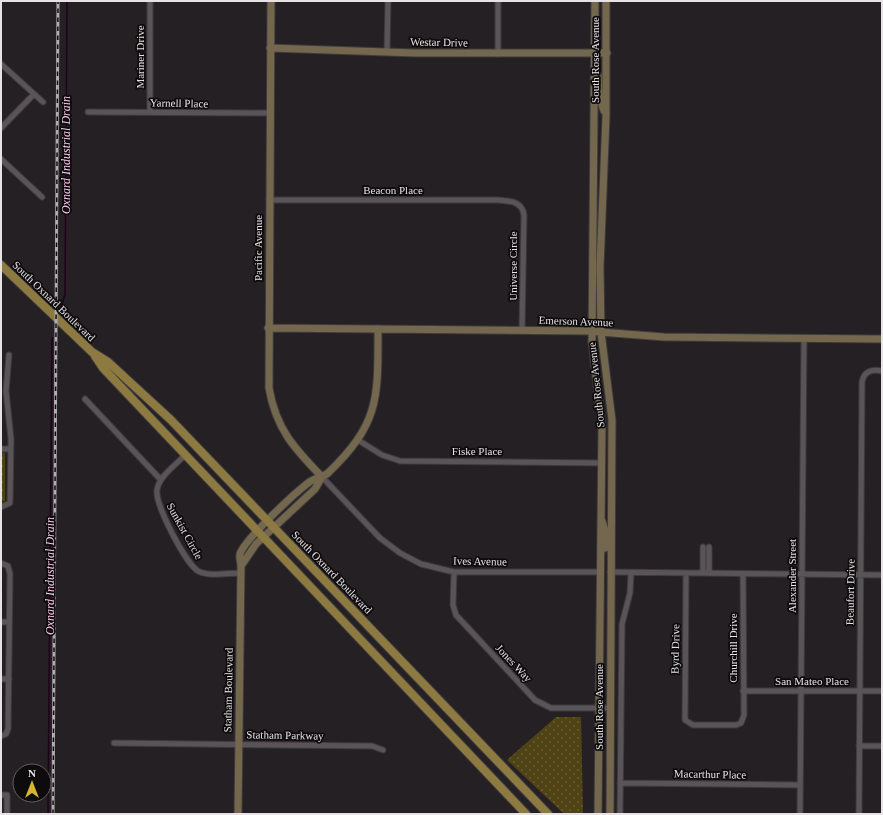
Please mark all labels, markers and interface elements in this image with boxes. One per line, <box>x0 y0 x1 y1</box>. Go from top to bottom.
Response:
street label: South Rose Avenue <box>589 17 601 103</box>
street label: Mariner Drive <box>134 25 146 89</box>
street label: Westar Drive <box>410 35 468 49</box>
water label: Oxnard Industrial Drain <box>59 96 73 214</box>
street label: Yarnell Place <box>150 96 208 110</box>
street label: Beacon Place <box>363 184 423 196</box>
street label: Pacific Avenue <box>252 215 264 281</box>
street label: Universe Circle <box>507 231 519 301</box>
street label: South Oxnard Boulevard <box>10 258 98 344</box>
street label: Emerson Avenue <box>538 314 614 328</box>
street label: South Rose Avenue <box>586 342 606 428</box>
street label: Fiske Place <box>452 445 502 457</box>
street label: Sunkist Circle <box>165 501 205 561</box>
water label: Oxnard Industrial Drain <box>43 517 57 635</box>
street label: South Oxnard Boulevard <box>289 528 375 616</box>
street label: Alexander Street <box>786 539 798 613</box>
street label: Ives Avenue <box>453 555 507 567</box>
street label: Beaufort Drive <box>843 559 857 625</box>
street label: Churchill Drive <box>727 613 739 683</box>
street label: Byrd Drive <box>669 624 681 674</box>
street label: Jones Way <box>494 642 535 685</box>
street label: Statham Boulevard <box>221 647 235 732</box>
street label: South Rose Avenue <box>593 664 605 750</box>
street label: San Mateo Place <box>775 675 849 687</box>
street label: Statham Parkway <box>246 728 324 742</box>
north arrow <box>12 763 52 803</box>
text: N <box>28 767 36 779</box>
street label: Macarthur Place <box>674 767 746 781</box>

